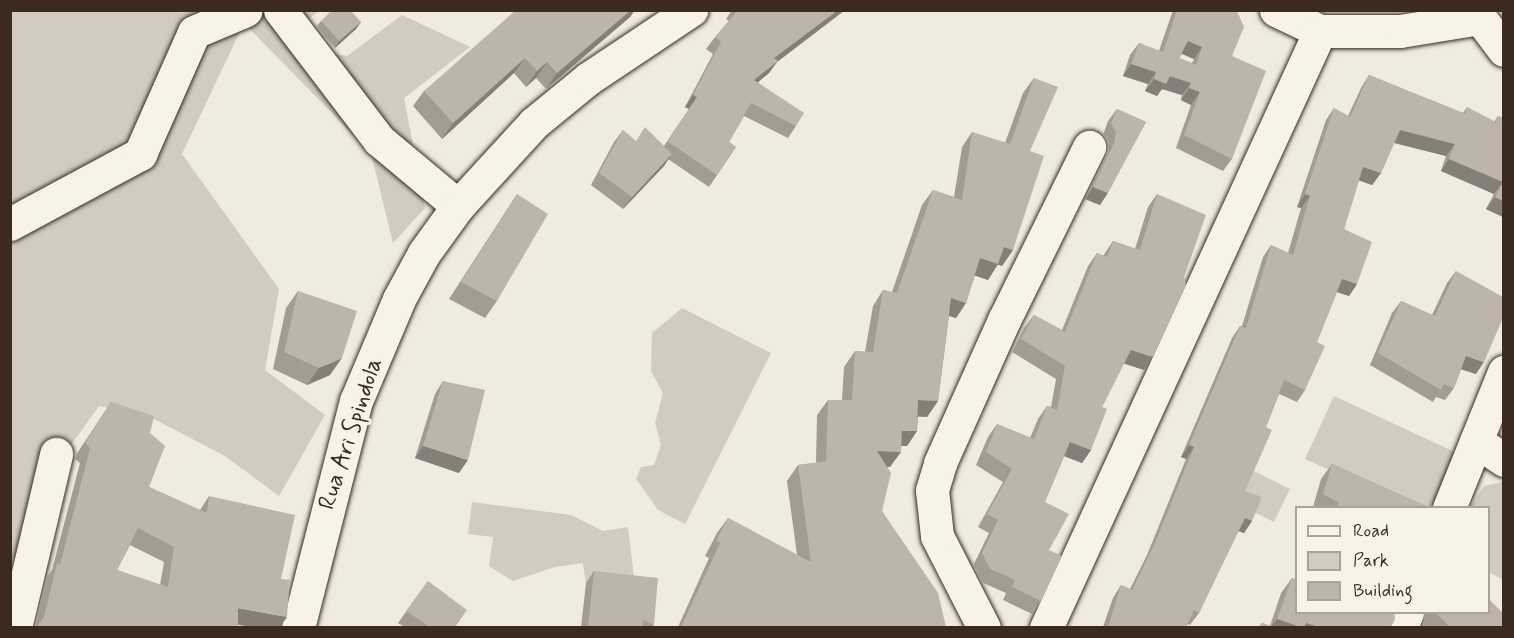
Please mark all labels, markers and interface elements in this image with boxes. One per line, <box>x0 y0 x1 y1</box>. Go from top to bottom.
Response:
street label: Rua Ari Spindola <box>311 349 391 519</box>
legend <box>1295 506 1490 614</box>
text: Road <box>1353 519 1389 543</box>
text: Park <box>1353 549 1389 573</box>
text: Building <box>1353 579 1413 603</box>

